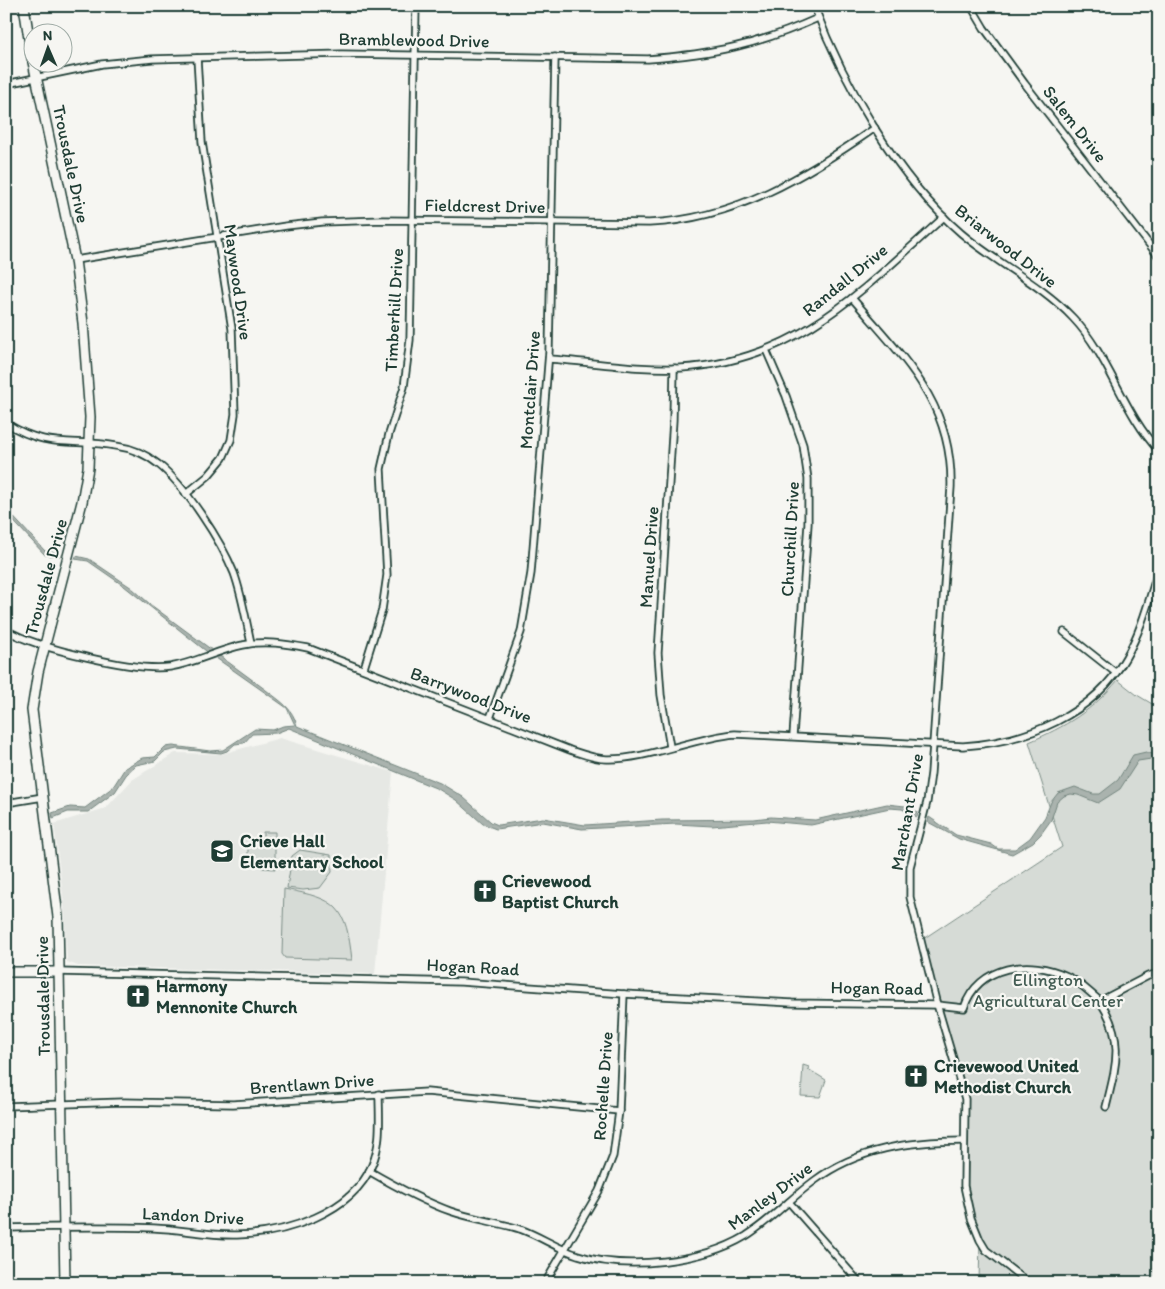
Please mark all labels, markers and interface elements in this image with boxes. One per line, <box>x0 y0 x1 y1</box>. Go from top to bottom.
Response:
north arrow <box>22 22 72 72</box>
text: N <box>43 27 53 44</box>
street label: Bramblewood Drive <box>338 28 490 52</box>
street label: Salem Drive <box>1038 81 1112 167</box>
street label: Trousdale Drive <box>48 103 94 225</box>
street label: Fieldcrest Drive <box>424 194 546 218</box>
street label: Briarwood Drive <box>950 199 1062 293</box>
street label: Maywood Drive <box>219 223 257 341</box>
street label: Randall Drive <box>798 239 892 321</box>
street label: Timberhill Drive <box>380 248 408 372</box>
street label: Montclair Drive <box>515 330 545 450</box>
street label: Churchill Drive <box>776 481 804 597</box>
street label: Manuel Drive <box>634 505 664 609</box>
street label: Trousdale Drive <box>20 516 72 638</box>
street label: Barrywood Drive <box>407 662 535 728</box>
street label: Marchant Drive <box>886 752 928 872</box>
place label: Crieve Hall Elementary School <box>240 830 384 873</box>
school or university icon: Crieve Hall Elementary School <box>209 838 235 864</box>
place label: Crievewood Baptist Church <box>502 870 619 913</box>
church icon: Crievewood Baptist Church <box>472 878 498 904</box>
street label: Trousdale Drive <box>31 936 55 1056</box>
street label: Hogan Road <box>426 954 520 980</box>
park label: Ellington Agricultural Center <box>973 969 1124 1012</box>
place label: Harmony Mennonite Church <box>156 975 298 1018</box>
street label: Hogan Road <box>830 976 924 1000</box>
church icon: Harmony Mennonite Church <box>125 983 151 1009</box>
street label: Rochelle Drive <box>588 1031 618 1141</box>
place label: Crievewood United Methodist Church <box>934 1055 1080 1098</box>
church icon: Crievewood United Methodist Church <box>903 1063 929 1089</box>
street label: Brentlawn Drive <box>249 1069 375 1099</box>
street label: Manley Drive <box>723 1157 817 1235</box>
street label: Landon Drive <box>141 1202 245 1230</box>

